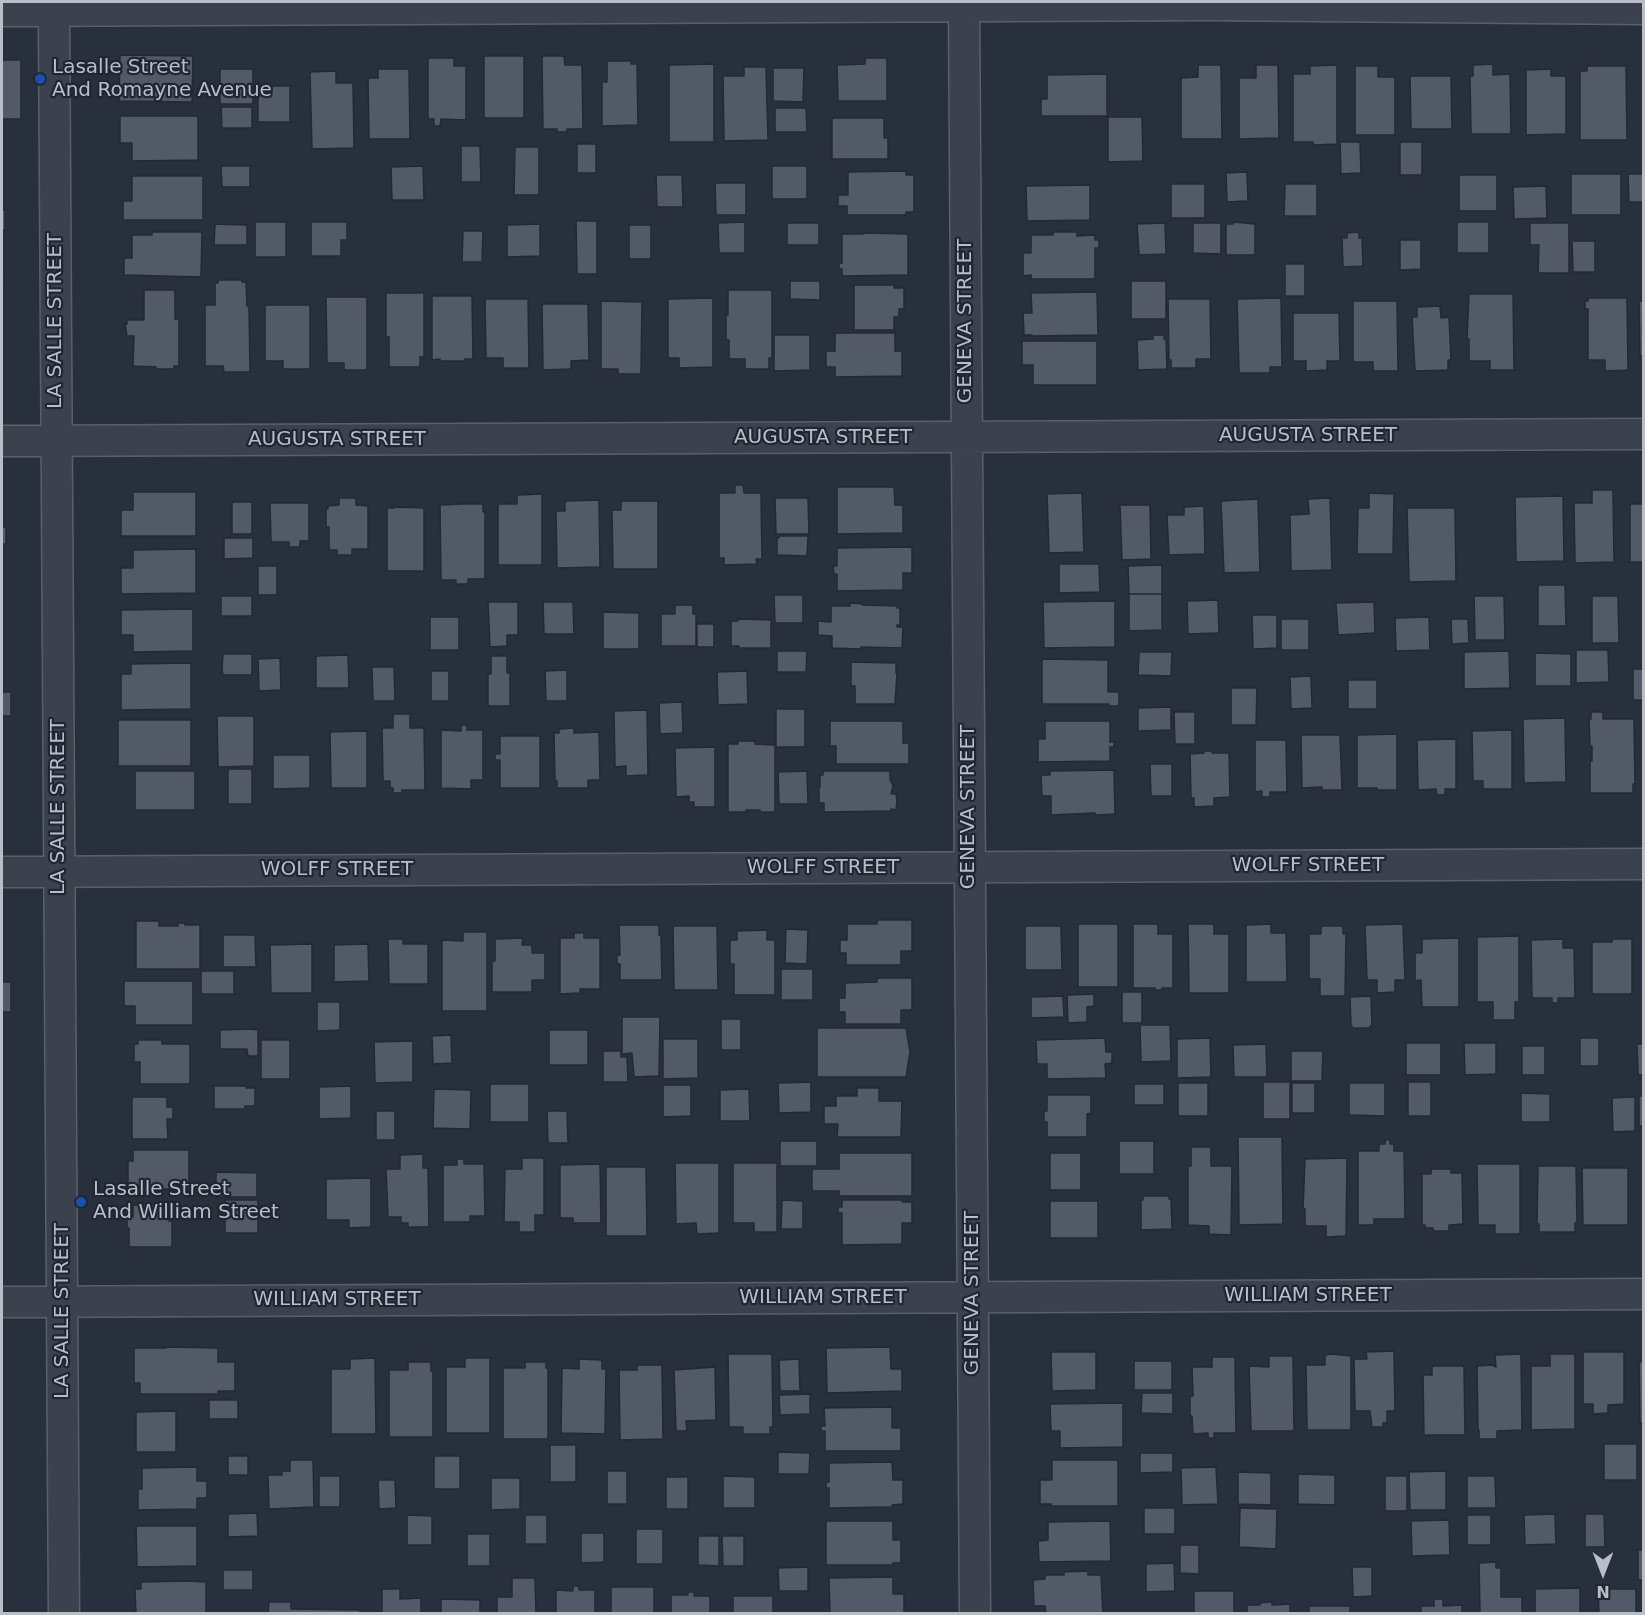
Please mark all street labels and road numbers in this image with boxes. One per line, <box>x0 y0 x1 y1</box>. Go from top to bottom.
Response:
street label: LA SALLE STREET <box>44 233 68 409</box>
street label: GENEVA STREET <box>954 239 978 403</box>
street label: AUGUSTA STREET <box>1219 424 1397 448</box>
street label: AUGUSTA STREET <box>734 426 912 450</box>
street label: AUGUSTA STREET <box>248 428 426 452</box>
street label: LA SALLE STREET <box>47 719 71 895</box>
street label: GENEVA STREET <box>957 725 981 889</box>
street label: WOLFF STREET <box>1232 854 1384 878</box>
street label: WOLFF STREET <box>747 856 899 880</box>
street label: WOLFF STREET <box>261 858 413 882</box>
street label: GENEVA STREET <box>961 1211 985 1375</box>
street label: LA SALLE STREET <box>51 1223 75 1399</box>
street label: WILLIAM STREET <box>1224 1284 1392 1308</box>
street label: WILLIAM STREET <box>739 1286 907 1310</box>
street label: WILLIAM STREET <box>253 1288 421 1312</box>

